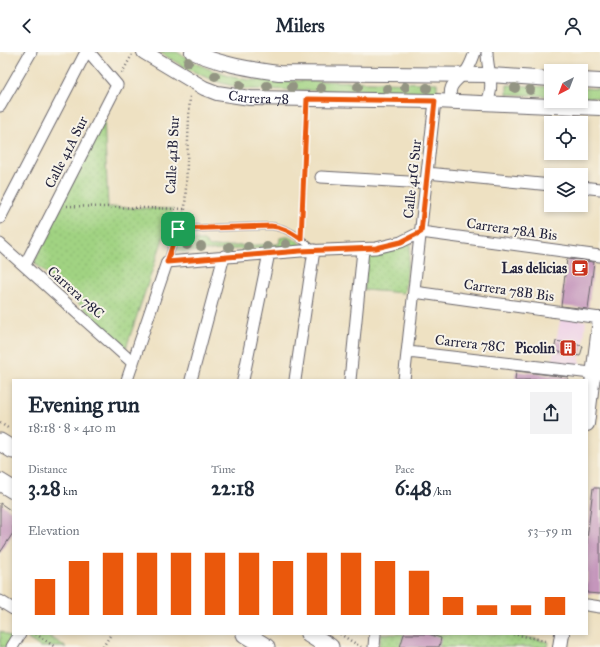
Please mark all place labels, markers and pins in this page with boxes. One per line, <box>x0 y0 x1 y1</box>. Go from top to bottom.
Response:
pin <box>161 212 195 246</box>
cafe icon: Las delicias <box>570 258 590 278</box>
place label: Las delicias <box>501 260 567 277</box>
building icon: Picolin <box>558 338 578 358</box>
place label: Picolin <box>515 340 555 357</box>

